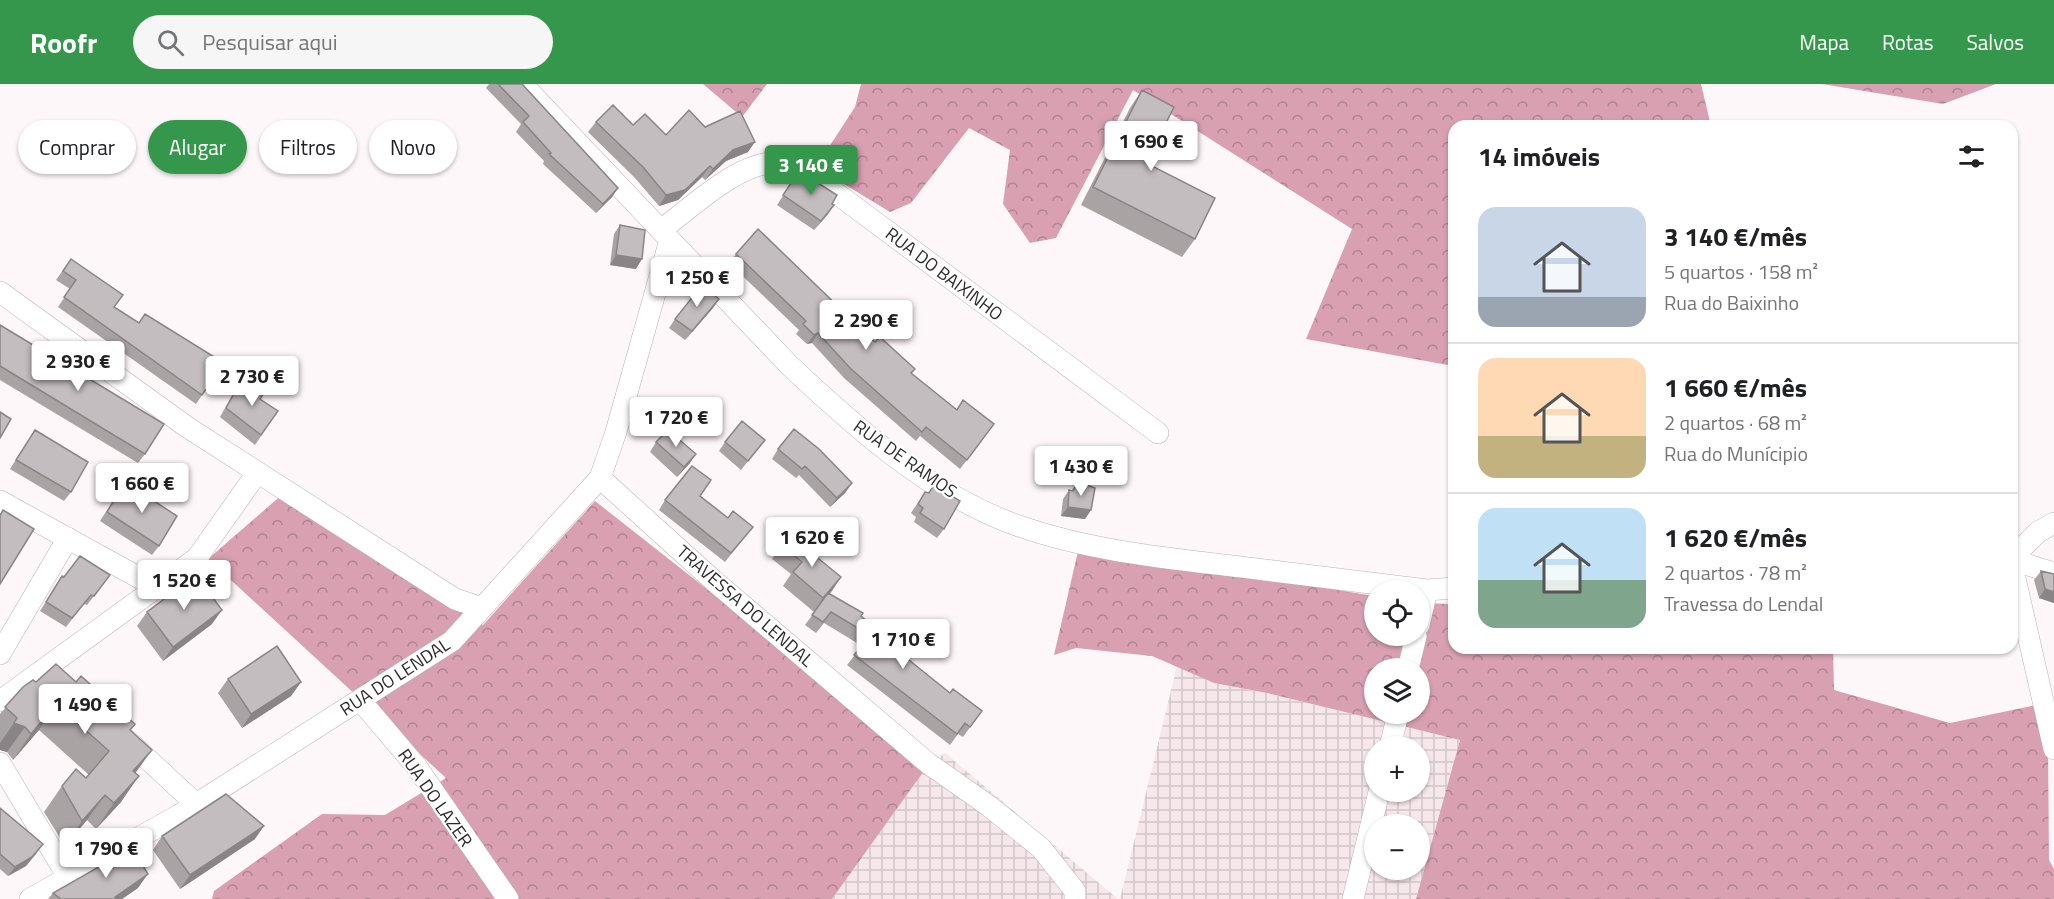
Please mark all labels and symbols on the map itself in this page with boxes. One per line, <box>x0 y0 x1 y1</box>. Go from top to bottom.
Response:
pin: 1 690 € <box>1096 121 1206 172</box>
pin: 3 140 € <box>756 145 866 196</box>
street label: RUA DO BAIXINHO <box>880 220 1009 327</box>
pin: 1 250 € <box>642 257 752 308</box>
pin: 2 290 € <box>811 300 921 351</box>
pin: 2 930 € <box>23 341 133 392</box>
pin: 2 730 € <box>197 356 307 407</box>
pin: 1 720 € <box>621 397 731 448</box>
street label: RUA DE RAMOS <box>848 413 963 504</box>
pin: 1 430 € <box>1026 446 1136 497</box>
pin: 1 660 € <box>87 463 197 514</box>
pin: 1 620 € <box>757 517 867 568</box>
street label: TRAVESSA DO LENDAL <box>671 538 820 673</box>
pin: 1 520 € <box>129 560 239 611</box>
pin: 1 710 € <box>848 619 958 670</box>
street label: RUA DO LENDAL <box>334 631 455 722</box>
pin: 1 490 € <box>30 684 140 735</box>
street label: RUA DO LAZER <box>391 743 479 852</box>
pin: 1 790 € <box>51 828 161 879</box>

